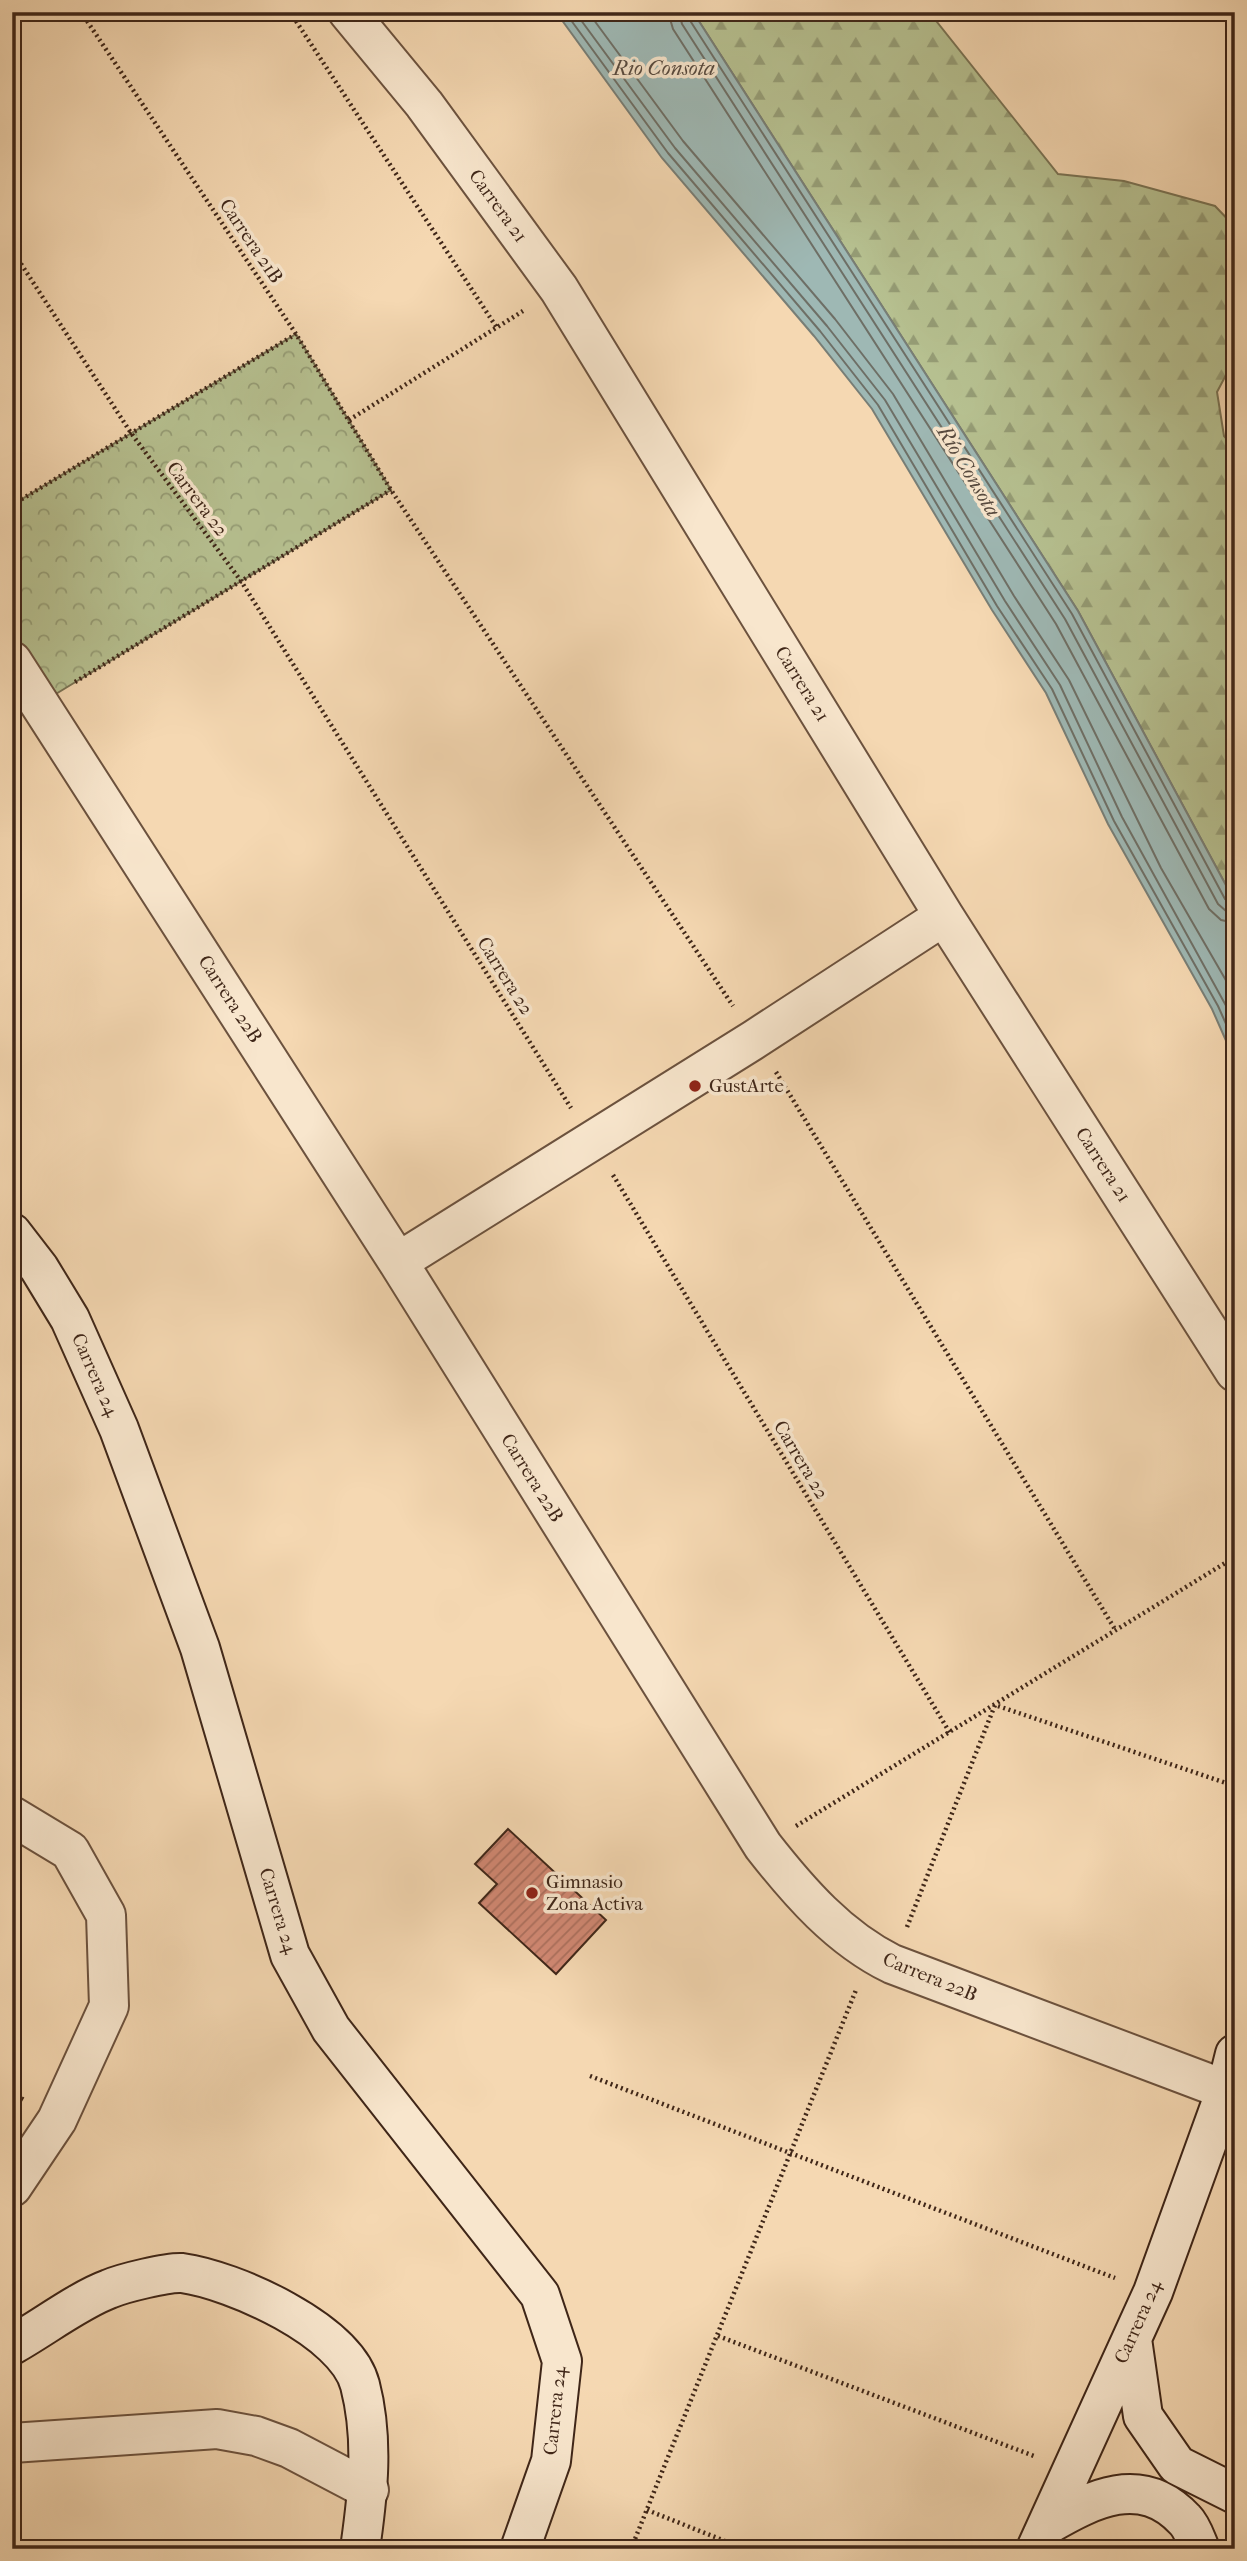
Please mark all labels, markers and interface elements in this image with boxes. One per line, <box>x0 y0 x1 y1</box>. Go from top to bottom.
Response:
water label: Rio Consota <box>611 56 715 80</box>
street label: Carrera 21 <box>464 165 532 247</box>
street label: Carrera 21B <box>215 195 287 287</box>
water label: Río Consota <box>931 419 1006 521</box>
street label: Carrera 22 <box>162 457 232 541</box>
street label: Carrera 21 <box>770 642 834 726</box>
street label: Carrera 22 <box>472 933 538 1019</box>
street label: Carrera 22B <box>194 951 266 1047</box>
place label: GustArte <box>709 1075 784 1097</box>
marker: GustArte <box>687 1078 703 1094</box>
street label: Carrera 21 <box>1071 1124 1135 1206</box>
street label: Carrera 24 <box>67 1330 123 1421</box>
street label: Carrera 22 <box>769 1417 833 1503</box>
street label: Carrera 22B <box>496 1430 568 1526</box>
street label: Carrera 24 <box>254 1865 302 1957</box>
place label: Gimnasio Zona Activa <box>546 1871 643 1915</box>
marker: Gimnasio Zona Activa <box>524 1885 540 1901</box>
street label: Carrera 22B <box>880 1948 980 2006</box>
street label: Carrera 24 <box>1110 2276 1166 2367</box>
street label: Carrera 24 <box>539 2365 571 2456</box>

